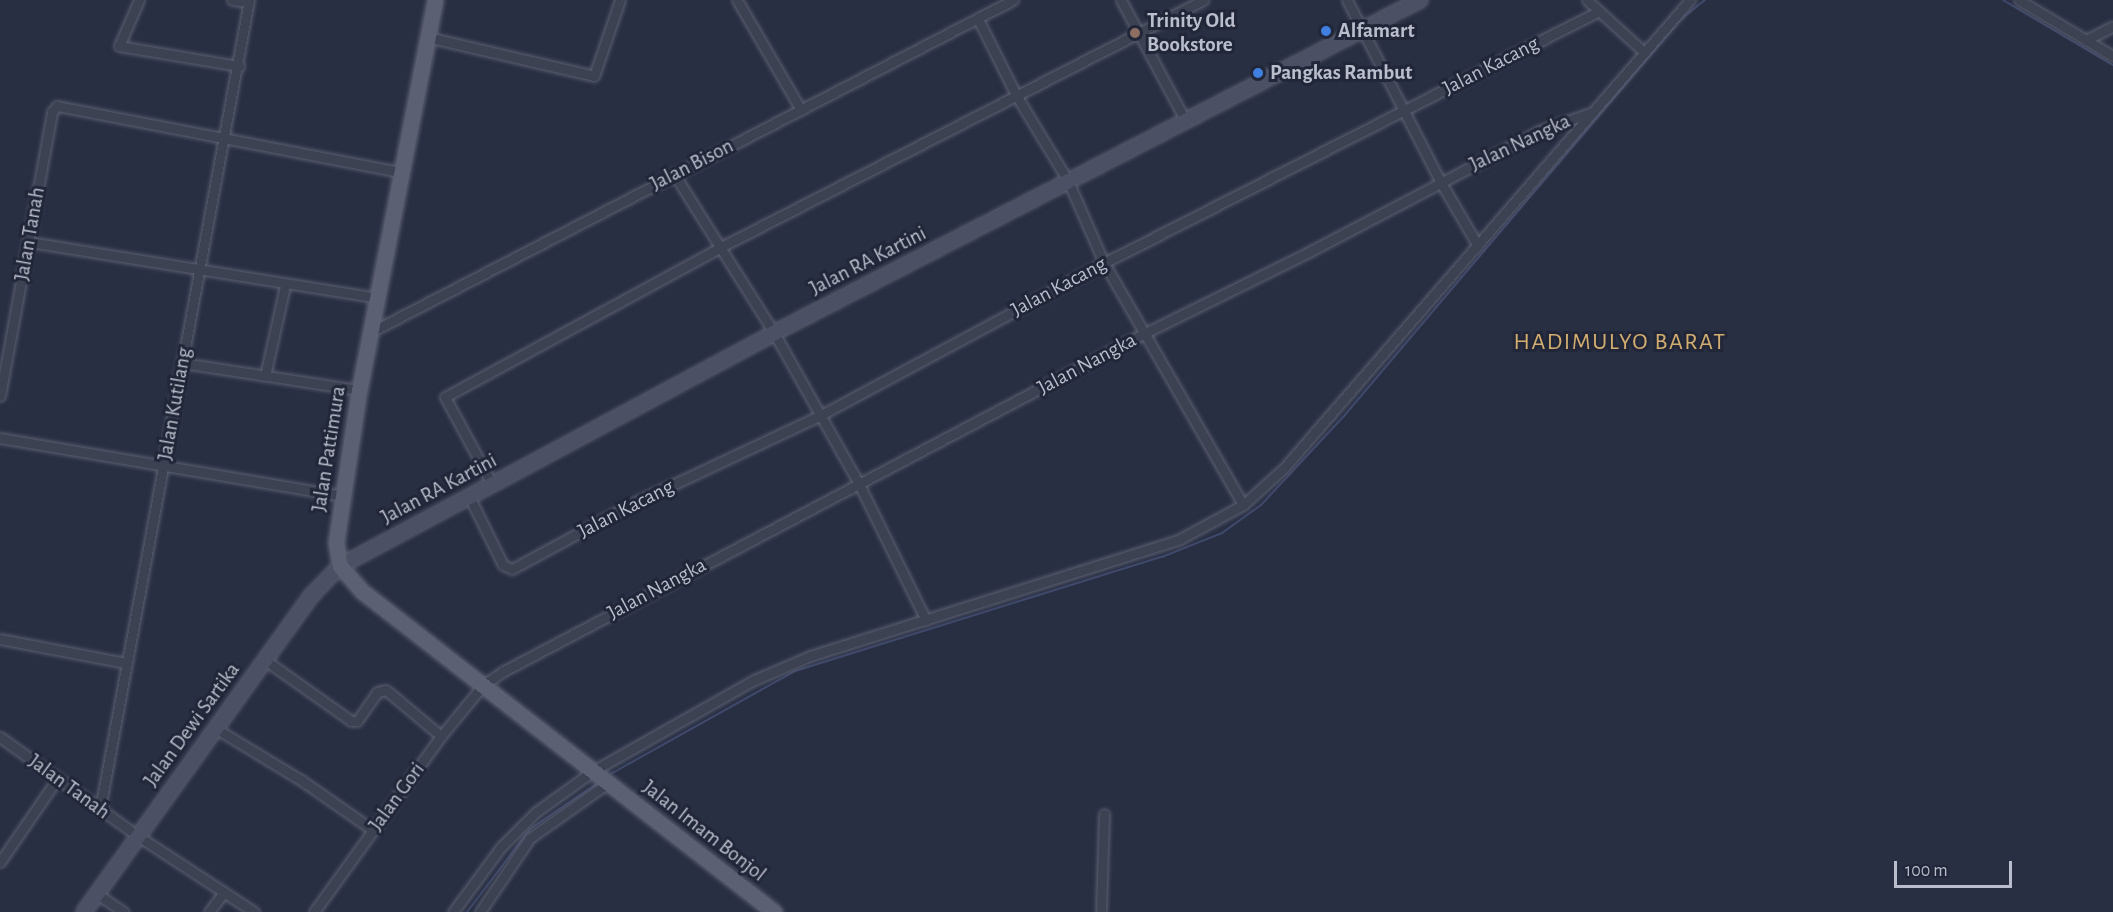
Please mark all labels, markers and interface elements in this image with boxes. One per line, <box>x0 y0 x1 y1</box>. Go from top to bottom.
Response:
place label: Trinity Old Bookstore <box>1147 8 1235 58</box>
place label: Alfamart <box>1338 18 1414 44</box>
marker: Alfamart <box>1319 24 1333 38</box>
marker: Trinity Old Bookstore <box>1128 26 1142 40</box>
street label: Jalan Kacang <box>1439 31 1543 101</box>
place label: Pangkas Rambut <box>1270 60 1412 86</box>
marker: Pangkas Rambut <box>1251 66 1265 80</box>
street label: Jalan Nangka <box>1466 109 1574 177</box>
street label: Jalan Bison <box>646 133 738 197</box>
street label: Jalan Tanah <box>9 185 51 283</box>
street label: Jalan RA Kartini <box>806 221 930 301</box>
street label: Jalan Kacang <box>1007 251 1111 323</box>
street label: Jalan Nangka <box>1033 327 1141 401</box>
district label: HADIMULYO BARAT <box>1514 329 1726 357</box>
street label: Jalan Kutilang <box>153 346 197 462</box>
street label: Jalan Pattimura <box>307 384 351 514</box>
street label: Jalan RA Kartini <box>377 448 501 530</box>
street label: Jalan Kacang <box>574 474 678 544</box>
street label: Jalan Nangka <box>603 552 711 626</box>
street label: Jalan Dewi Sartika <box>139 658 245 792</box>
street label: Jalan Tanah <box>23 749 115 825</box>
street label: Jalan Gori <box>364 758 430 836</box>
street label: Jalan Imam Bonjol <box>637 775 771 887</box>
scale bar <box>1897 849 2016 887</box>
text: 100 m <box>1905 862 1948 880</box>

